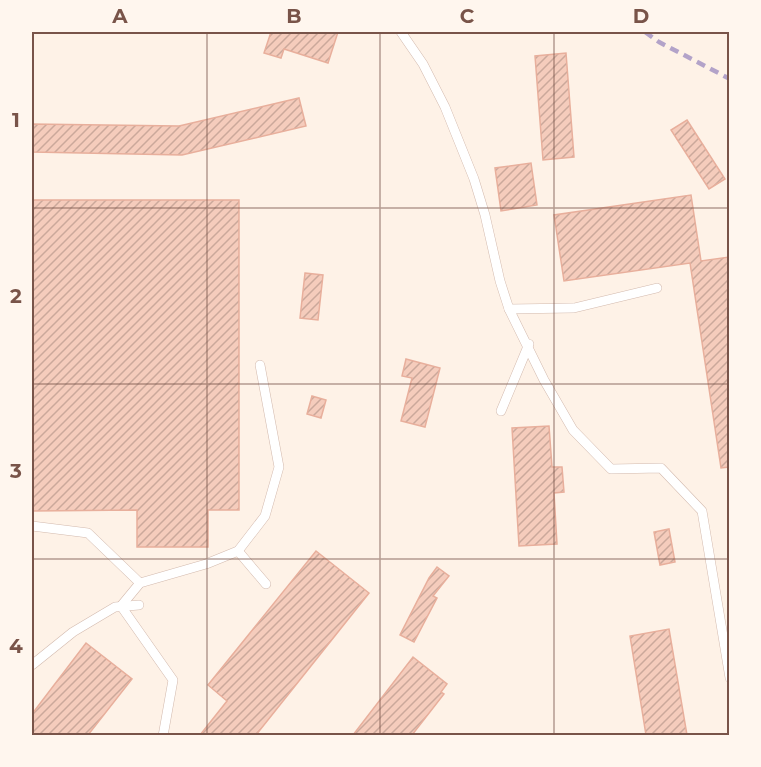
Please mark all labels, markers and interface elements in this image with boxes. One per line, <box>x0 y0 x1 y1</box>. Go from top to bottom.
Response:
text: A <box>111 4 128 28</box>
text: B <box>286 4 302 28</box>
text: C <box>460 4 475 28</box>
text: D <box>633 4 649 28</box>
text: 1 <box>12 108 20 132</box>
text: 2 <box>10 284 22 308</box>
text: 3 <box>9 459 22 483</box>
text: 4 <box>9 634 23 658</box>

